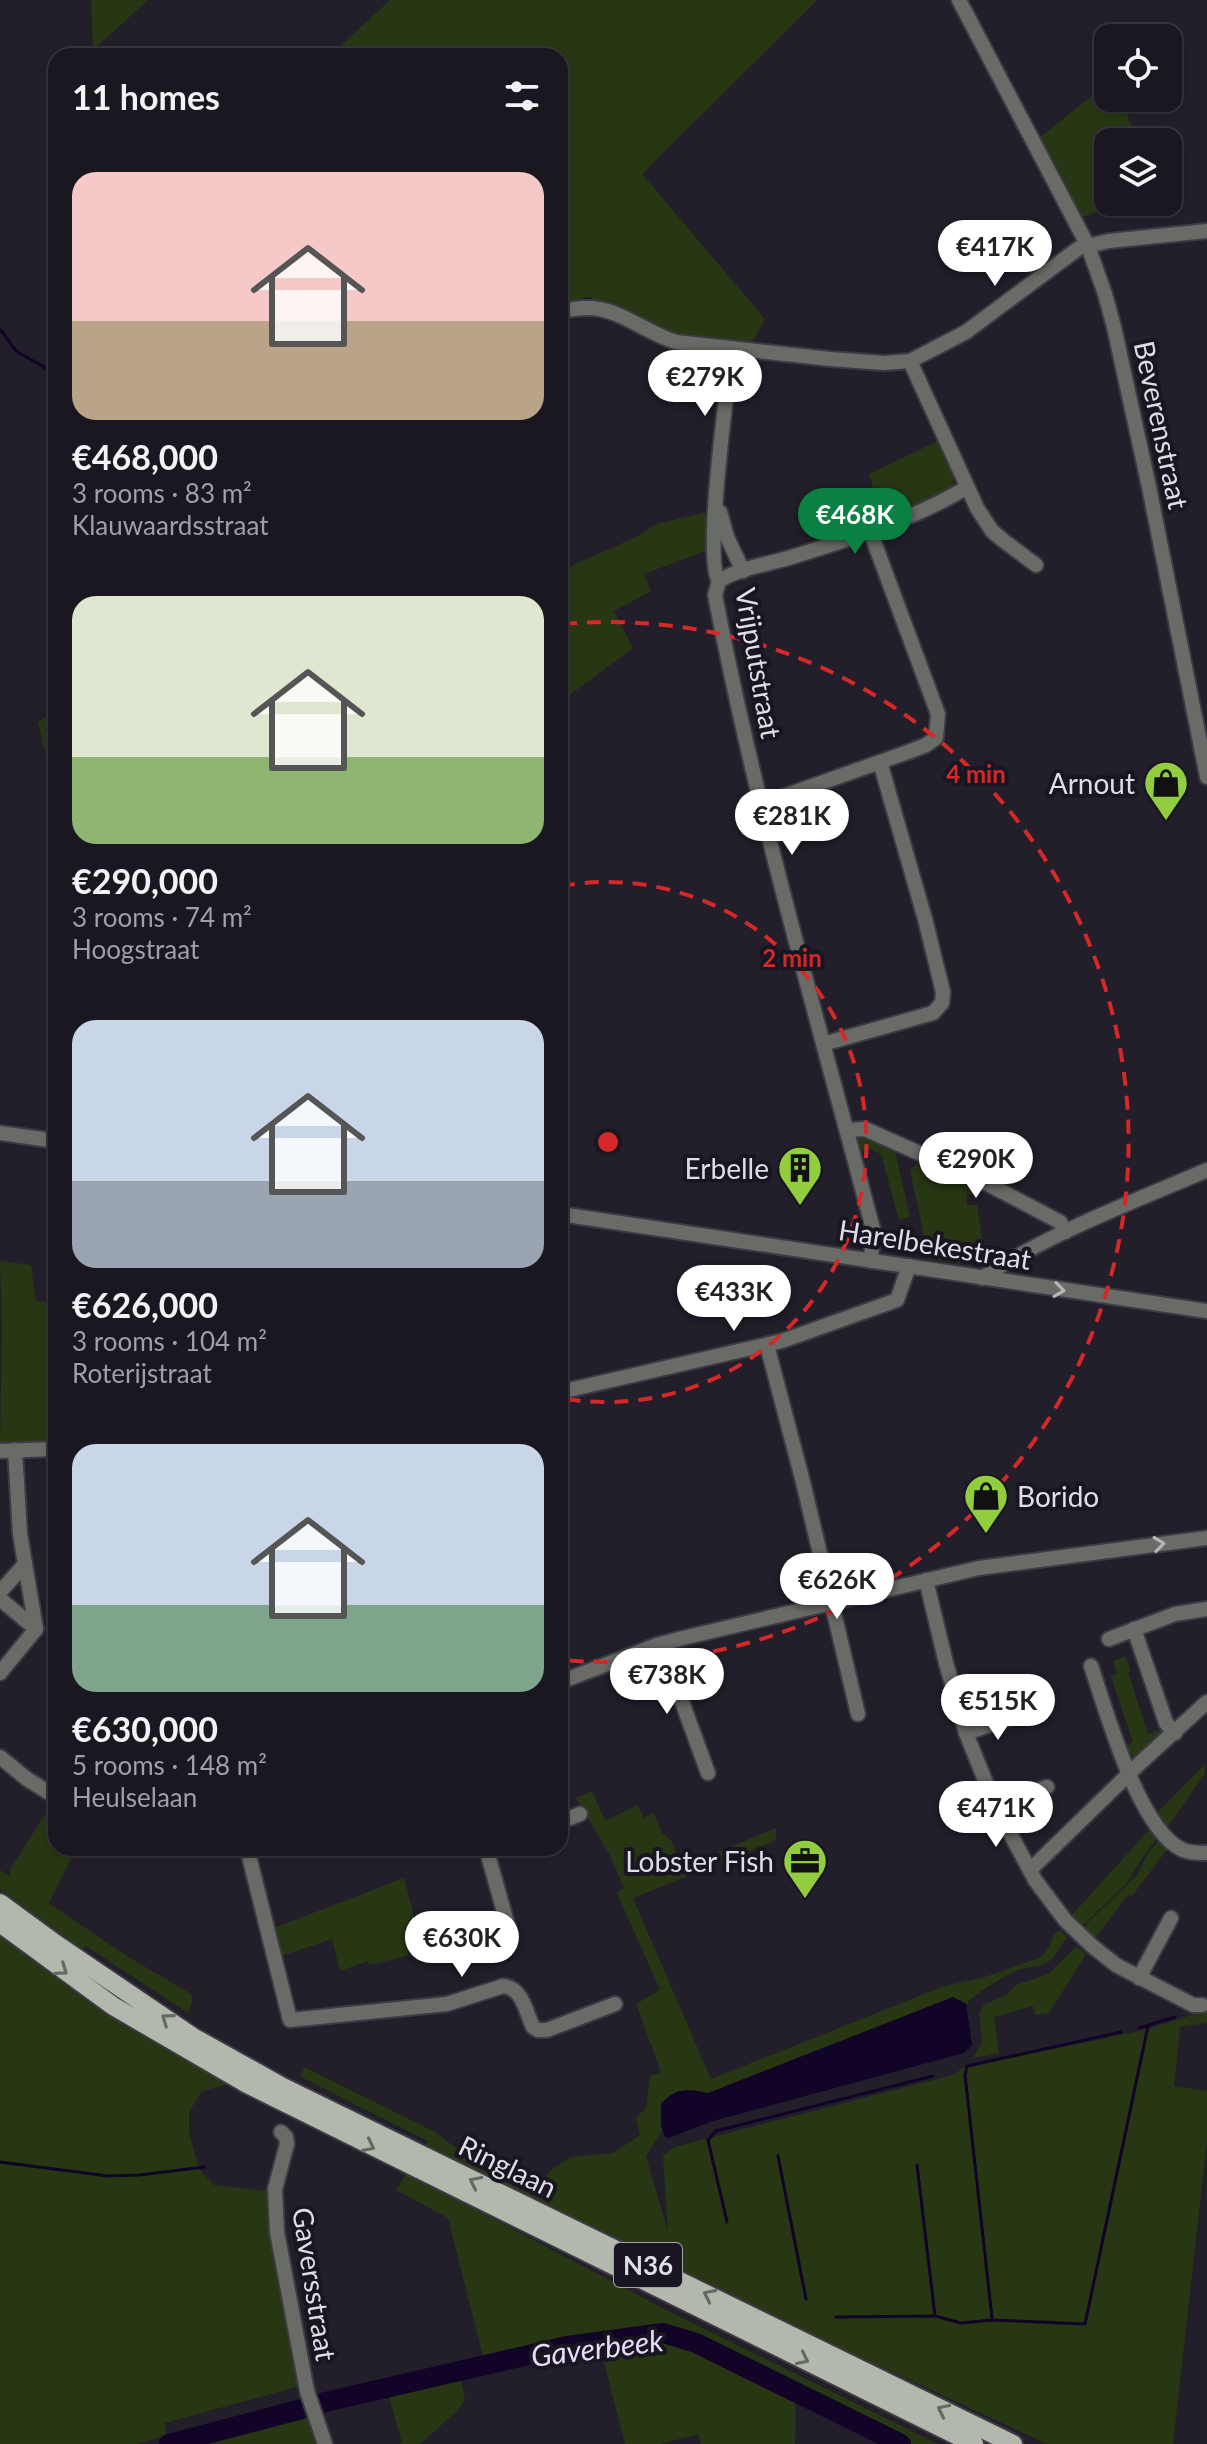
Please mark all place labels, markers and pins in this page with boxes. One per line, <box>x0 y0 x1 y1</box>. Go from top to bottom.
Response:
pin: €417K <box>939 220 1051 288</box>
pin: €279K <box>649 350 761 418</box>
pin: €468K <box>799 488 911 556</box>
shop icon: Arnout <box>1142 759 1190 822</box>
place label: Arnout <box>1049 766 1135 800</box>
pin: €281K <box>736 789 848 857</box>
centre of rings <box>594 1128 622 1156</box>
pin: €290K <box>920 1132 1032 1200</box>
building icon: Erbelle <box>776 1144 824 1207</box>
place label: Erbelle <box>685 1151 769 1185</box>
pin: €433K <box>678 1265 790 1333</box>
shop icon: Borido <box>962 1472 1010 1535</box>
place label: Borido <box>1017 1479 1099 1513</box>
pin: €626K <box>781 1553 893 1621</box>
pin: €738K <box>611 1648 723 1716</box>
pin: €515K <box>942 1674 1054 1742</box>
pin: €471K <box>940 1781 1052 1849</box>
office icon: Lobster Fish <box>781 1837 829 1900</box>
place label: Lobster Fish <box>625 1844 774 1878</box>
pin: €630K <box>406 1911 518 1979</box>

